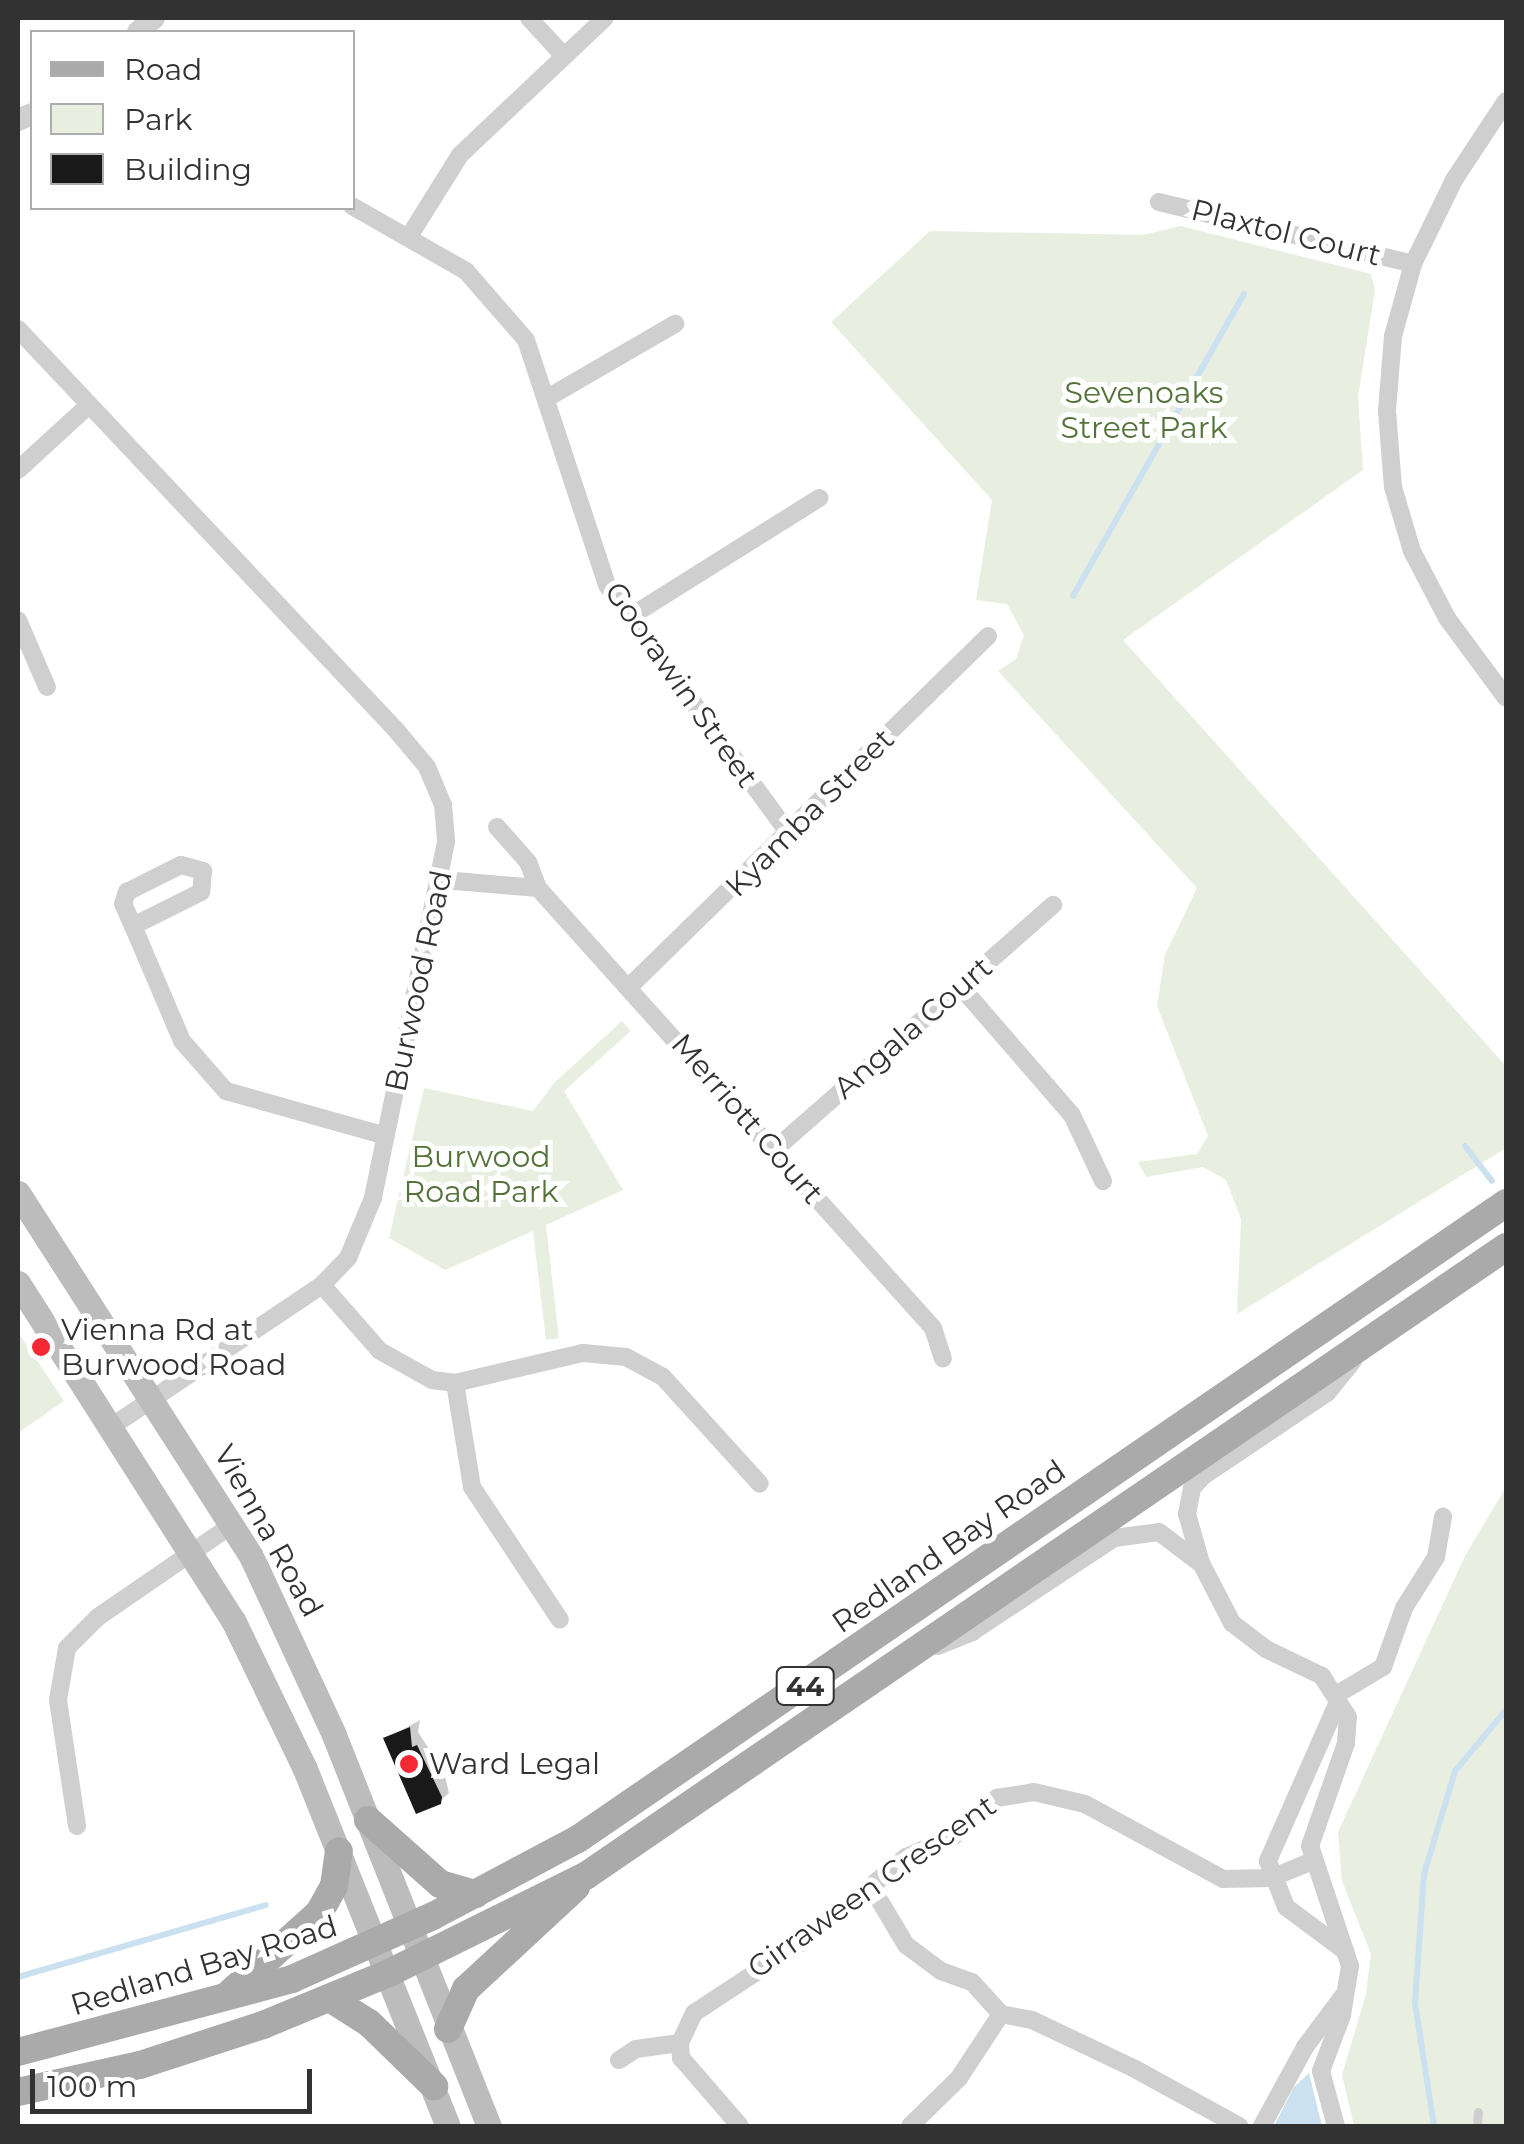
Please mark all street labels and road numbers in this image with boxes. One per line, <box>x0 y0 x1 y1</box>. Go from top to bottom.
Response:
street label: Plaxtol Court <box>1188 192 1384 274</box>
street label: Goorawin Street <box>597 575 765 795</box>
street label: Kyamba Street <box>718 721 902 905</box>
street label: Burwood Road <box>378 867 460 1095</box>
street label: Angala Court <box>827 950 999 1106</box>
street label: Merriott Court <box>663 1027 831 1211</box>
street label: Vienna Road <box>206 1439 330 1623</box>
street label: Redland Bay Road <box>825 1453 1073 1641</box>
road number: 44 <box>775 1663 835 1709</box>
street label: Girraween Crescent <box>741 1788 1003 1986</box>
street label: Redland Bay Road <box>66 1908 342 2024</box>

